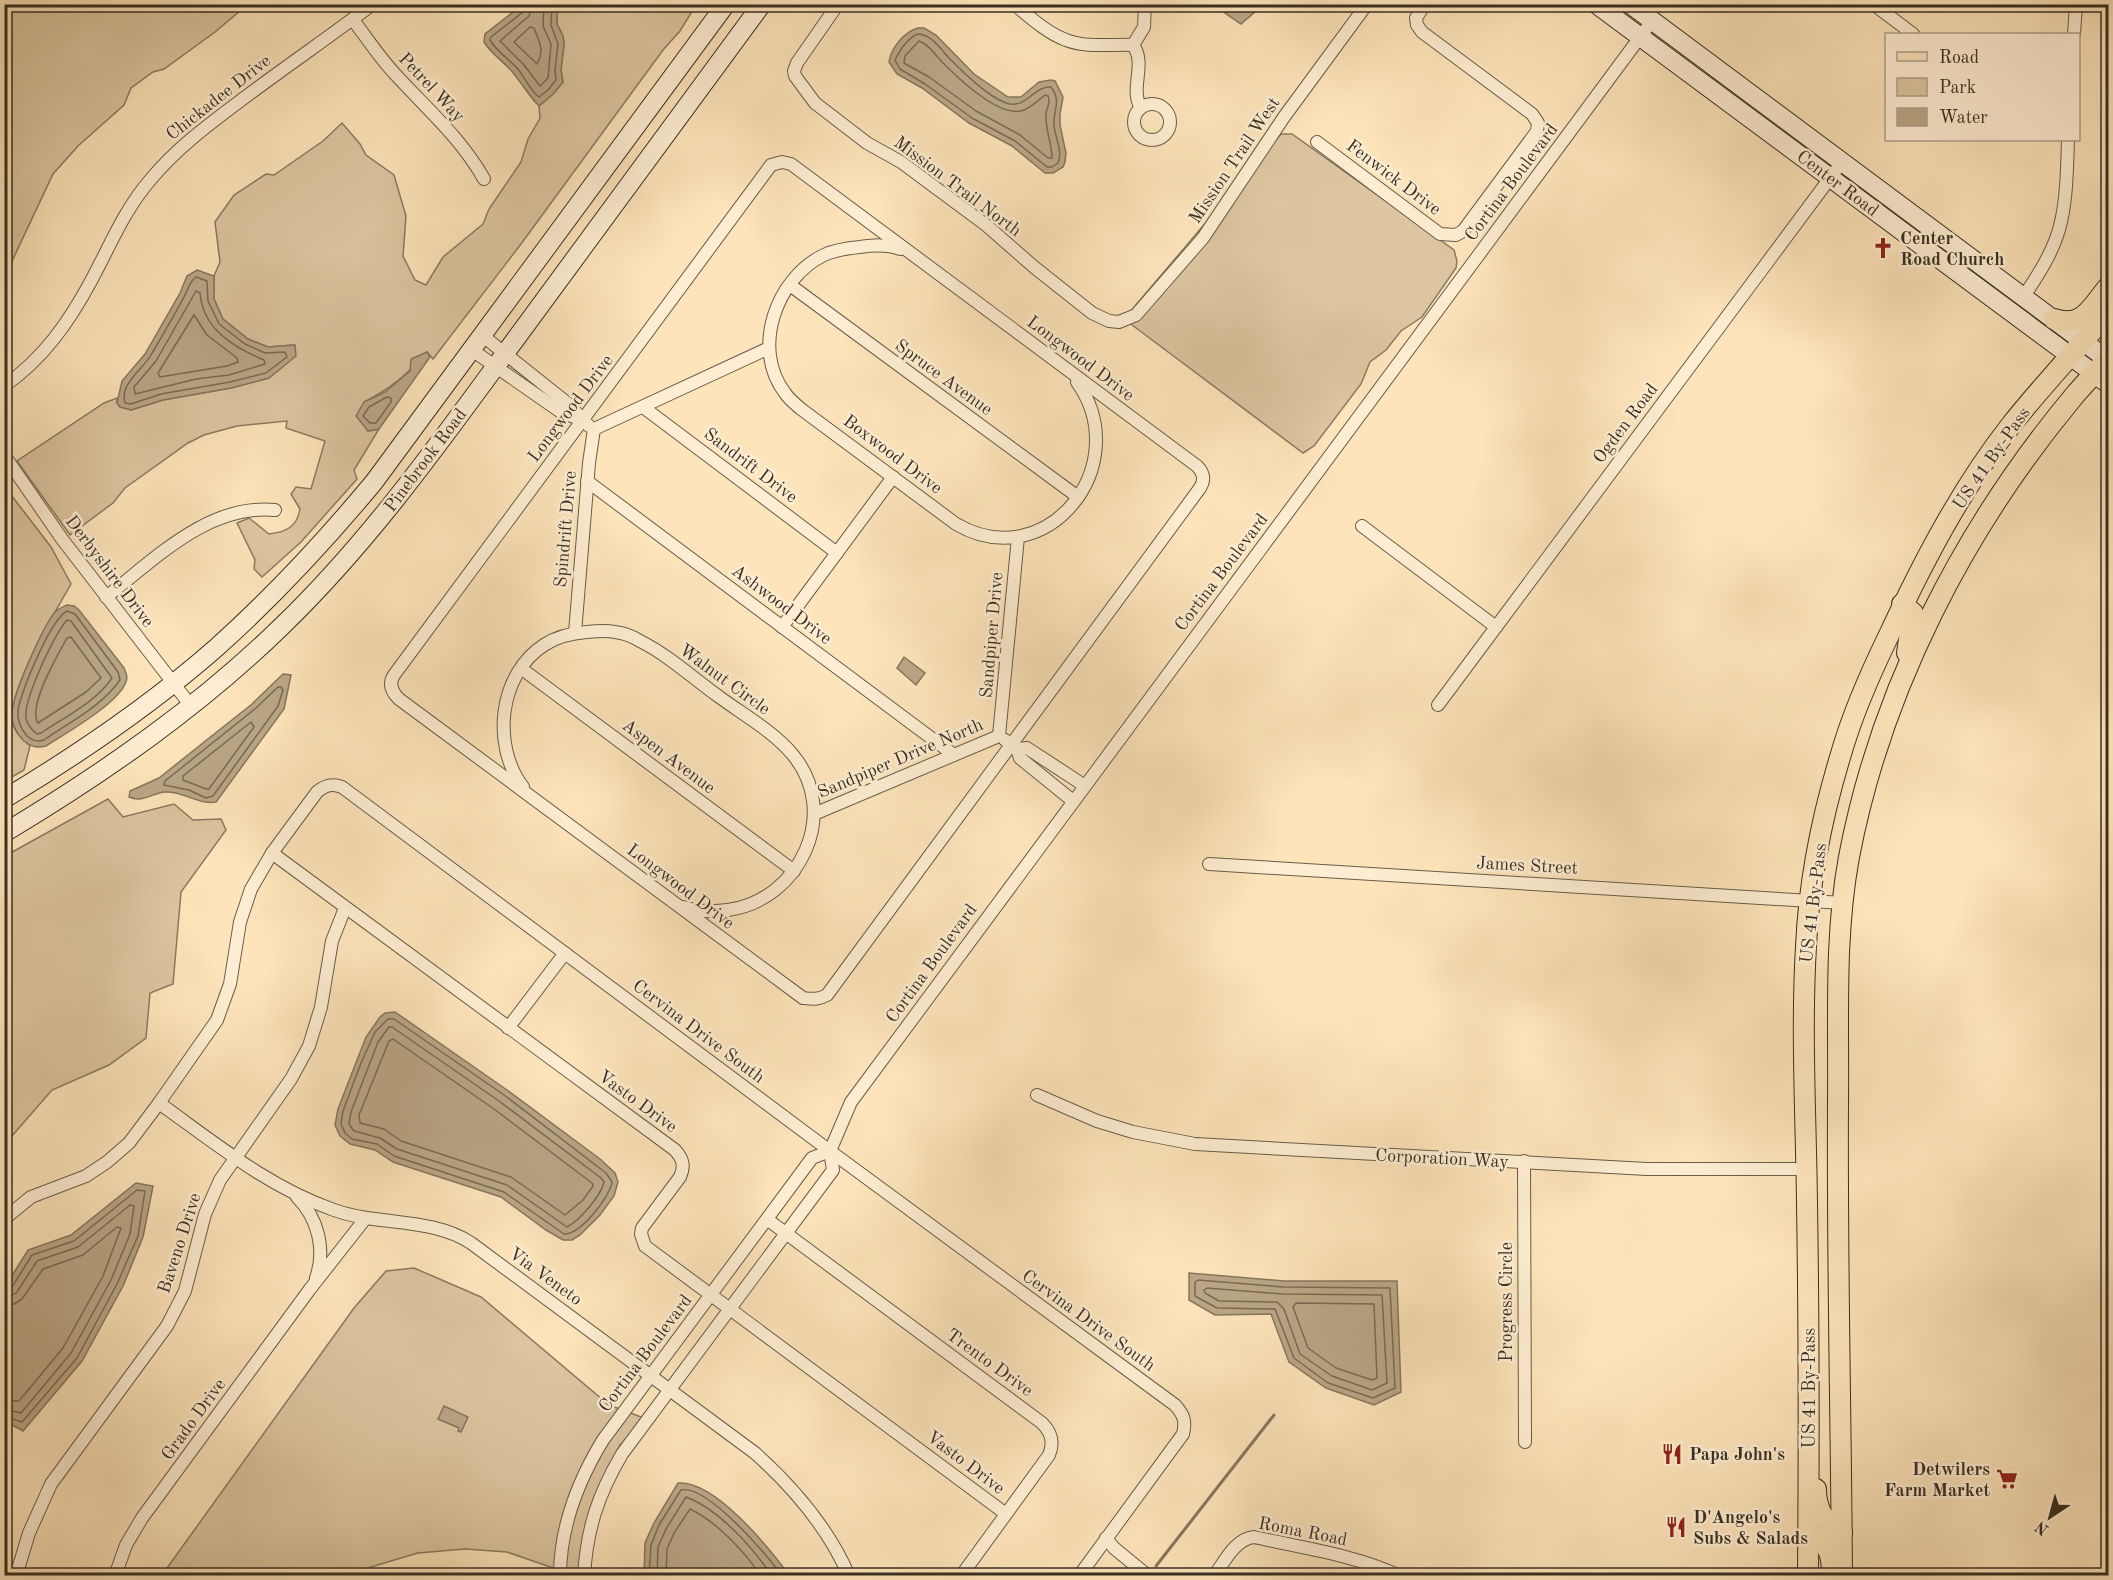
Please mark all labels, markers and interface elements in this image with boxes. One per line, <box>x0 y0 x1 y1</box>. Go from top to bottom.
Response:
legend <box>1885 33 2080 141</box>
text: Road <box>1939 49 1979 67</box>
street label: Petrel Way <box>395 50 468 126</box>
street label: Chickadee Drive <box>163 52 274 144</box>
text: Park <box>1939 79 1976 97</box>
street label: Mission Trail West <box>1186 94 1284 227</box>
text: Water <box>1939 109 1988 127</box>
street label: Cortina Boulevard <box>1462 121 1562 245</box>
street label: Mission Trail North <box>890 133 1025 241</box>
street label: Fenwick Drive <box>1343 137 1444 219</box>
street label: Center Road <box>1793 147 1882 220</box>
place label: Center Road Church <box>1900 230 2004 269</box>
church icon: Center Road Church <box>1871 236 1895 260</box>
street label: Longwood Drive <box>1023 313 1137 405</box>
street label: Spruce Avenue <box>891 336 996 419</box>
street label: Longwood Drive <box>525 352 617 466</box>
street label: Ogden Road <box>1590 380 1662 467</box>
street label: US 41 By-Pass <box>1950 404 2034 513</box>
street label: Pinebrook Road <box>381 406 470 516</box>
street label: Boxwood Drive <box>839 412 945 498</box>
street label: Sandrift Drive <box>700 425 801 507</box>
street label: Spindrift Drive <box>552 470 580 588</box>
street label: Cortina Boulevard <box>1172 511 1272 635</box>
street label: Derbyshire Drive <box>61 512 157 631</box>
street label: Ashwood Drive <box>728 562 835 648</box>
street label: Sandpiper Drive <box>978 571 1006 699</box>
street label: Walnut Circle <box>676 641 773 719</box>
street label: Aspen Avenue <box>619 716 718 797</box>
street label: Sandpiper Drive North <box>815 716 986 802</box>
street label: Longwood Drive <box>623 841 737 933</box>
street label: US 41 By-Pass <box>1798 842 1830 964</box>
street label: James Street <box>1476 854 1578 878</box>
street label: Cortina Boulevard <box>883 901 981 1026</box>
street label: Cervina Drive South <box>629 977 768 1087</box>
street label: Vasto Drive <box>595 1067 680 1136</box>
street label: Corporation Way <box>1375 1147 1510 1172</box>
street label: Baveno Drive <box>155 1191 205 1296</box>
street label: Progress Circle <box>1498 1242 1516 1362</box>
street label: Via Veneto <box>506 1244 585 1309</box>
street label: Cervina Drive South <box>1018 1267 1159 1375</box>
street label: Cortina Boulevard <box>596 1292 696 1416</box>
street label: Trento Drive <box>943 1326 1036 1400</box>
street label: US 41 By-Pass <box>1801 1327 1819 1448</box>
street label: Grado Drive <box>158 1376 229 1464</box>
street label: Vasto Drive <box>923 1428 1008 1498</box>
restaurant icon: Papa John's <box>1660 1442 1684 1466</box>
place label: Papa John's <box>1689 1446 1785 1464</box>
place label: Detwilers Farm Market <box>1884 1461 1990 1500</box>
supermarket icon: Detwilers Farm Market <box>1995 1467 2019 1491</box>
north arrow <box>2020 1487 2080 1547</box>
place label: D'Angelo's Subs & Salads <box>1693 1509 1808 1548</box>
street label: Roma Road <box>1257 1515 1349 1549</box>
restaurant icon: D'Angelo's Subs & Salads <box>1664 1515 1688 1539</box>
text: N <box>2032 1517 2052 1538</box>

